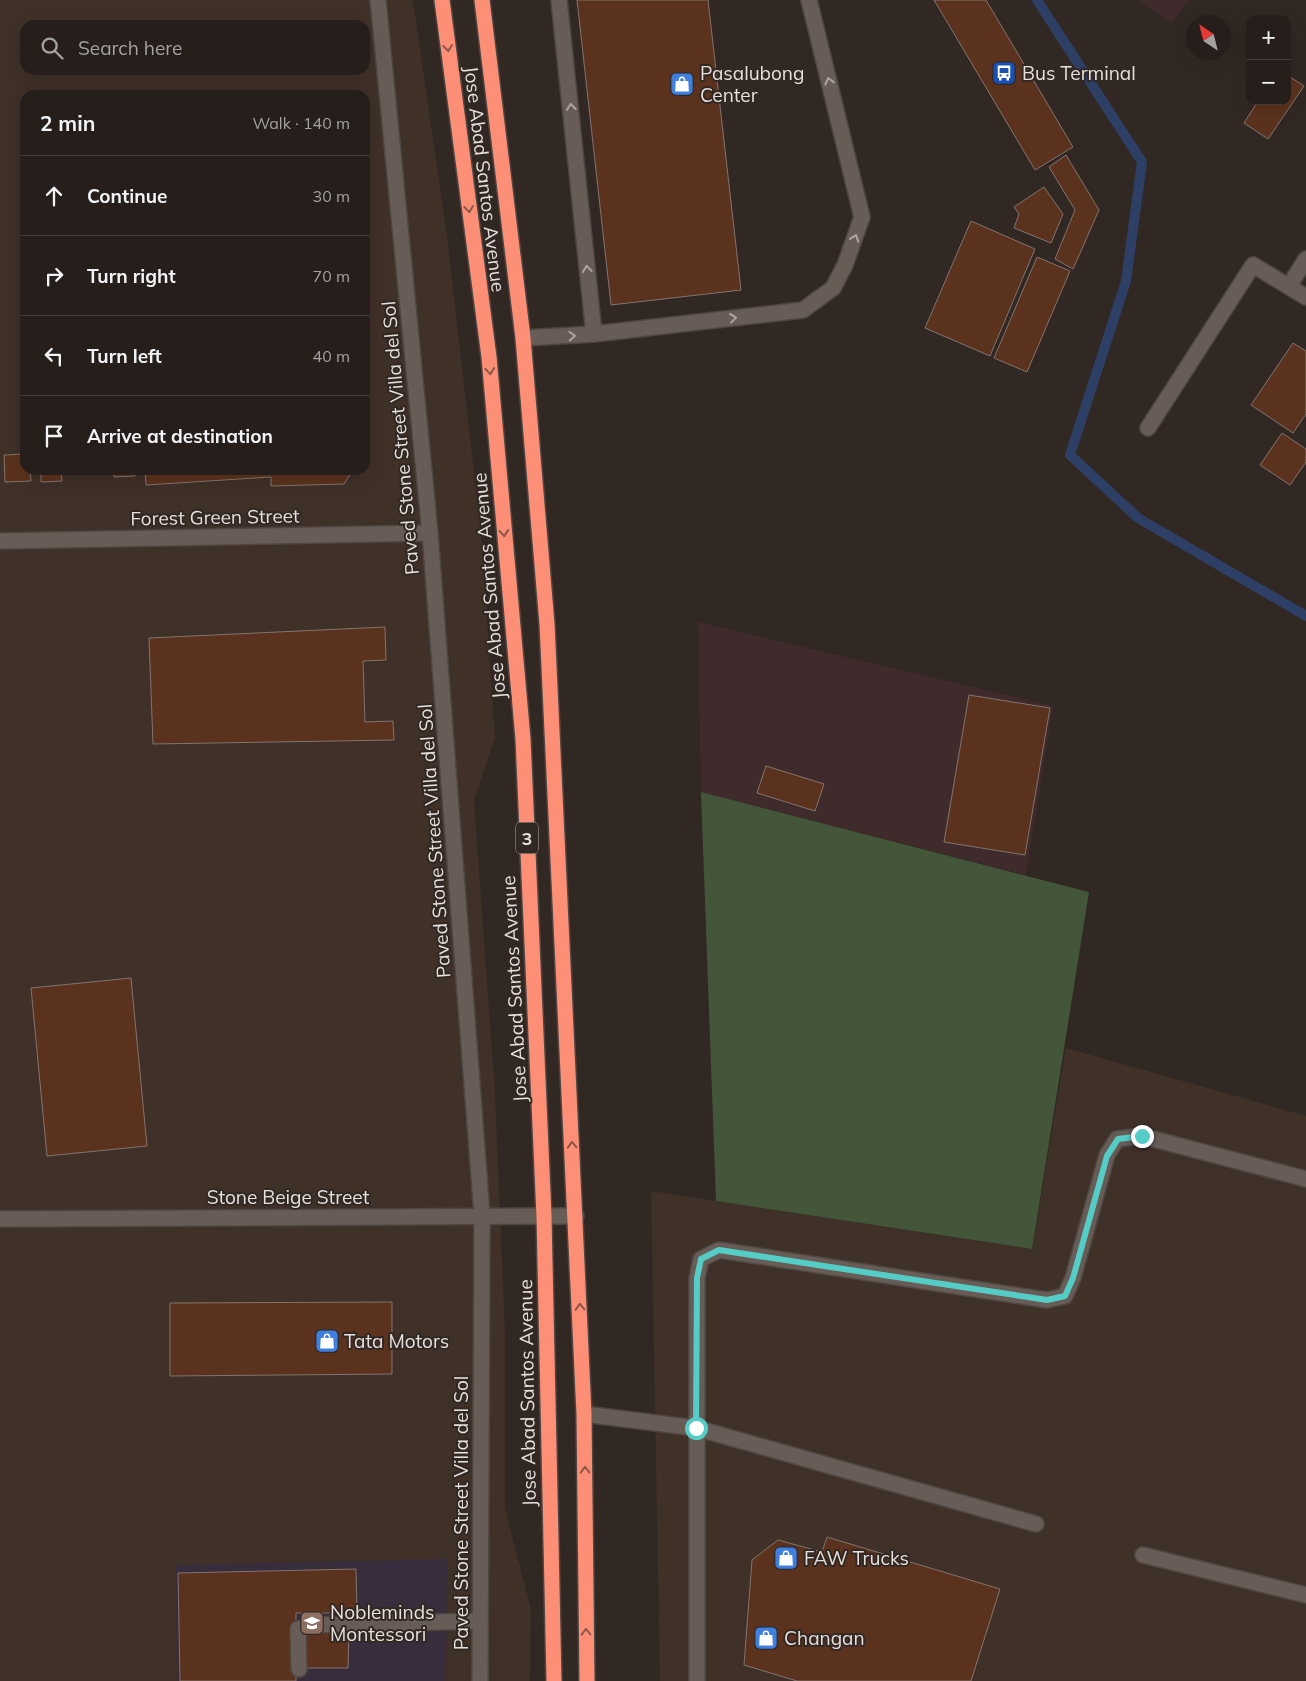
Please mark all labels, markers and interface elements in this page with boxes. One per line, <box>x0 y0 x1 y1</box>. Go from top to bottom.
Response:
north arrow <box>1186 15 1231 60</box>
map controls <box>1246 15 1291 105</box>
button: + <box>1246 15 1291 60</box>
search box <box>20 20 370 75</box>
icon: search <box>38 34 66 62</box>
text: Search here <box>78 36 182 60</box>
one-way arrow <box>442 45 453 53</box>
bus stop icon: Bus Terminal <box>991 60 1017 86</box>
button: − <box>1246 60 1291 105</box>
place label: Pasalubong Center <box>700 61 804 107</box>
place label: Bus Terminal <box>1022 61 1136 85</box>
street label: Jose Abad Santos Avenue <box>459 65 511 293</box>
shop icon: Pasalubong Center <box>669 71 695 97</box>
one-way arrow <box>824 76 835 85</box>
one-way arrow <box>565 103 576 111</box>
text: 2 min <box>40 110 95 136</box>
text: Walk · 140 m <box>252 113 350 133</box>
icon: ahead <box>40 182 68 210</box>
text: Continue <box>87 184 167 208</box>
text: 30 m <box>313 186 350 206</box>
one-way arrow <box>463 206 474 214</box>
one-way arrow <box>849 234 859 243</box>
icon: right <box>40 262 68 290</box>
text: Turn right <box>87 264 176 288</box>
one-way arrow <box>582 264 593 272</box>
text: 70 m <box>313 266 350 286</box>
street label: Paved Stone Street Villa del Sol <box>376 300 424 576</box>
one-way arrow <box>729 313 737 324</box>
one-way arrow <box>568 330 576 341</box>
icon: left <box>40 342 68 370</box>
text: Turn left <box>87 344 162 368</box>
text: 40 m <box>313 346 350 366</box>
one-way arrow <box>484 367 495 375</box>
icon: arrive <box>40 422 68 450</box>
text: Arrive at destination <box>87 424 273 448</box>
street label: Jose Abad Santos Avenue <box>467 472 511 700</box>
street label: Forest Green Street <box>130 504 300 530</box>
one-way arrow <box>498 529 509 537</box>
street label: Paved Stone Street Villa del Sol <box>412 703 456 979</box>
road number: 3 <box>516 822 538 854</box>
street label: Jose Abad Santos Avenue <box>496 875 532 1103</box>
route end <box>1131 1125 1154 1148</box>
one-way arrow <box>567 1141 578 1149</box>
street label: Stone Beige Street <box>207 1185 370 1209</box>
street label: Jose Abad Santos Avenue <box>513 1279 541 1507</box>
one-way arrow <box>574 1303 585 1311</box>
shop icon: Tata Motors <box>314 1328 340 1354</box>
place label: Tata Motors <box>344 1329 449 1353</box>
street label: Paved Stone Street Villa del Sol <box>449 1376 473 1650</box>
route start <box>685 1417 708 1440</box>
one-way arrow <box>580 1466 590 1474</box>
shop icon: FAW Trucks <box>773 1545 799 1571</box>
place label: FAW Trucks <box>804 1546 909 1570</box>
place label: Nobleminds Montessori <box>330 1600 434 1646</box>
school or university icon: Nobleminds Montessori <box>299 1610 325 1636</box>
shop icon: Changan <box>753 1625 779 1651</box>
place label: Changan <box>784 1626 865 1650</box>
one-way arrow <box>581 1628 592 1636</box>

